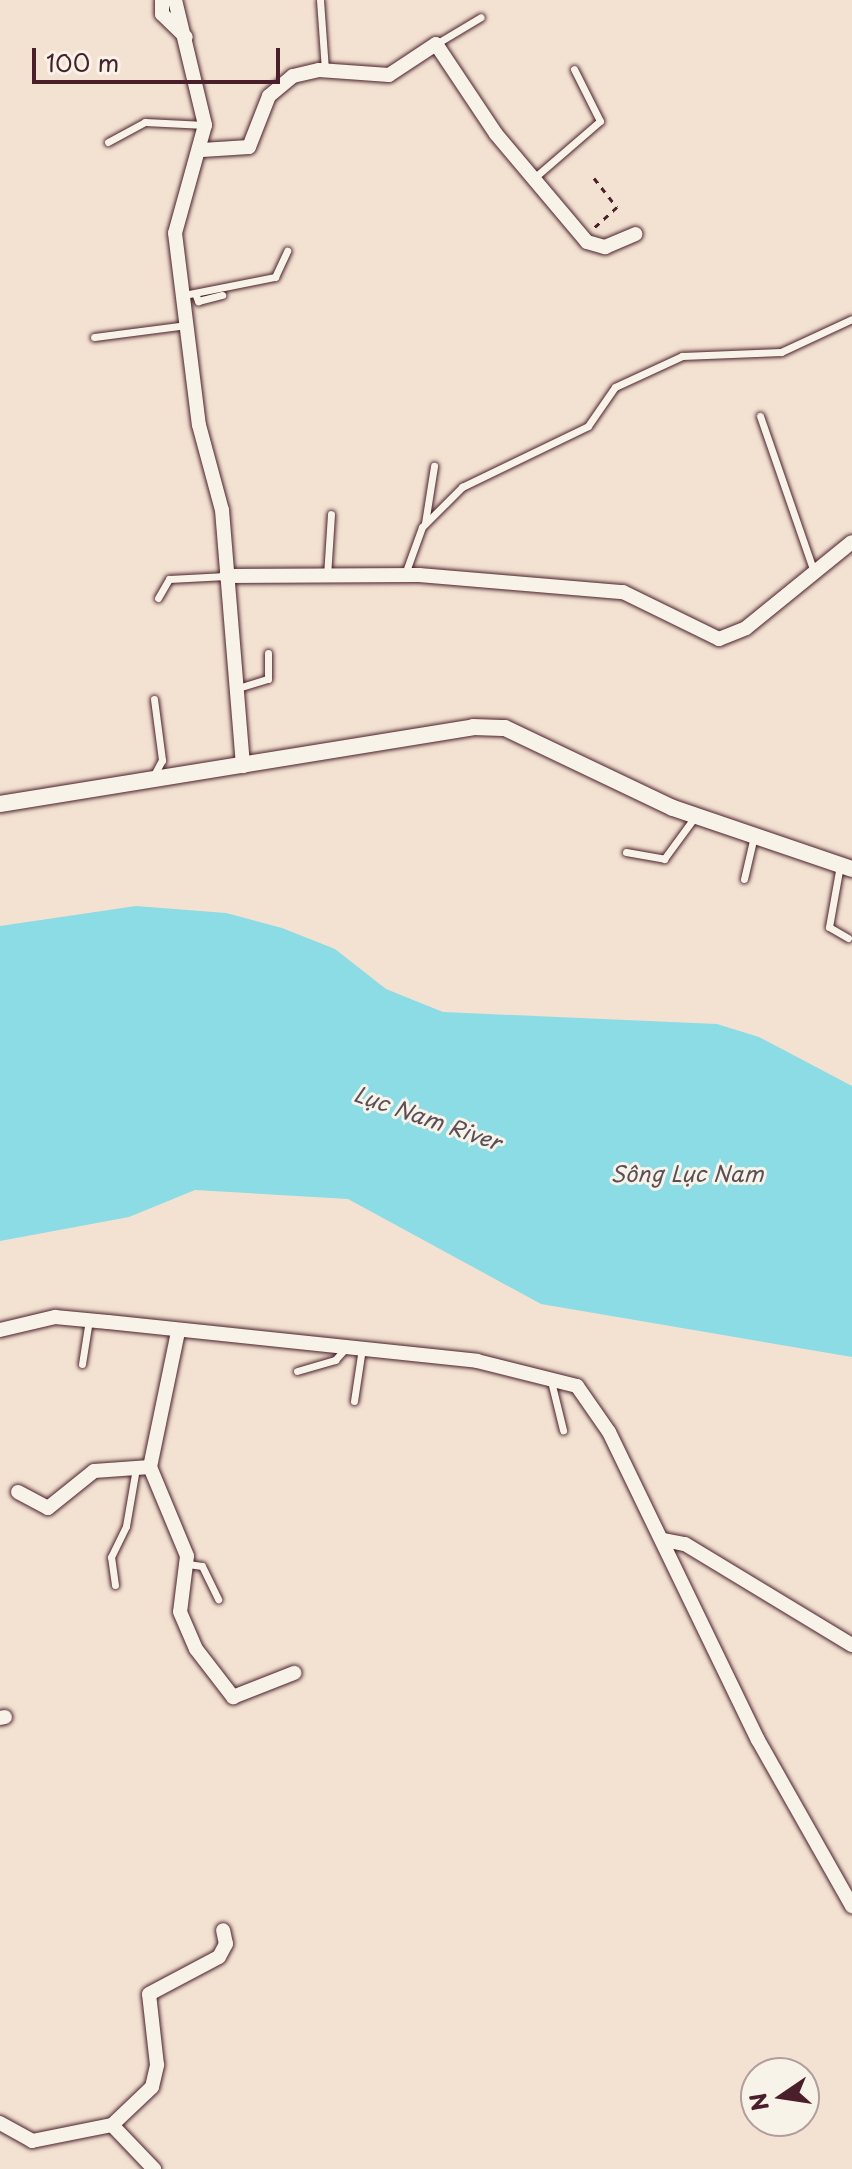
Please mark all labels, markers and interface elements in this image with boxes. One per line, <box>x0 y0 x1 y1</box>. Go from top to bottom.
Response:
scale bar <box>36 32 284 82</box>
text: 100 m <box>46 44 119 80</box>
water label: Lục Nam River <box>351 1079 505 1155</box>
water label: Sông Lục Nam <box>611 1160 763 1186</box>
north arrow <box>740 2057 820 2137</box>
text: N <box>740 2090 776 2114</box>

